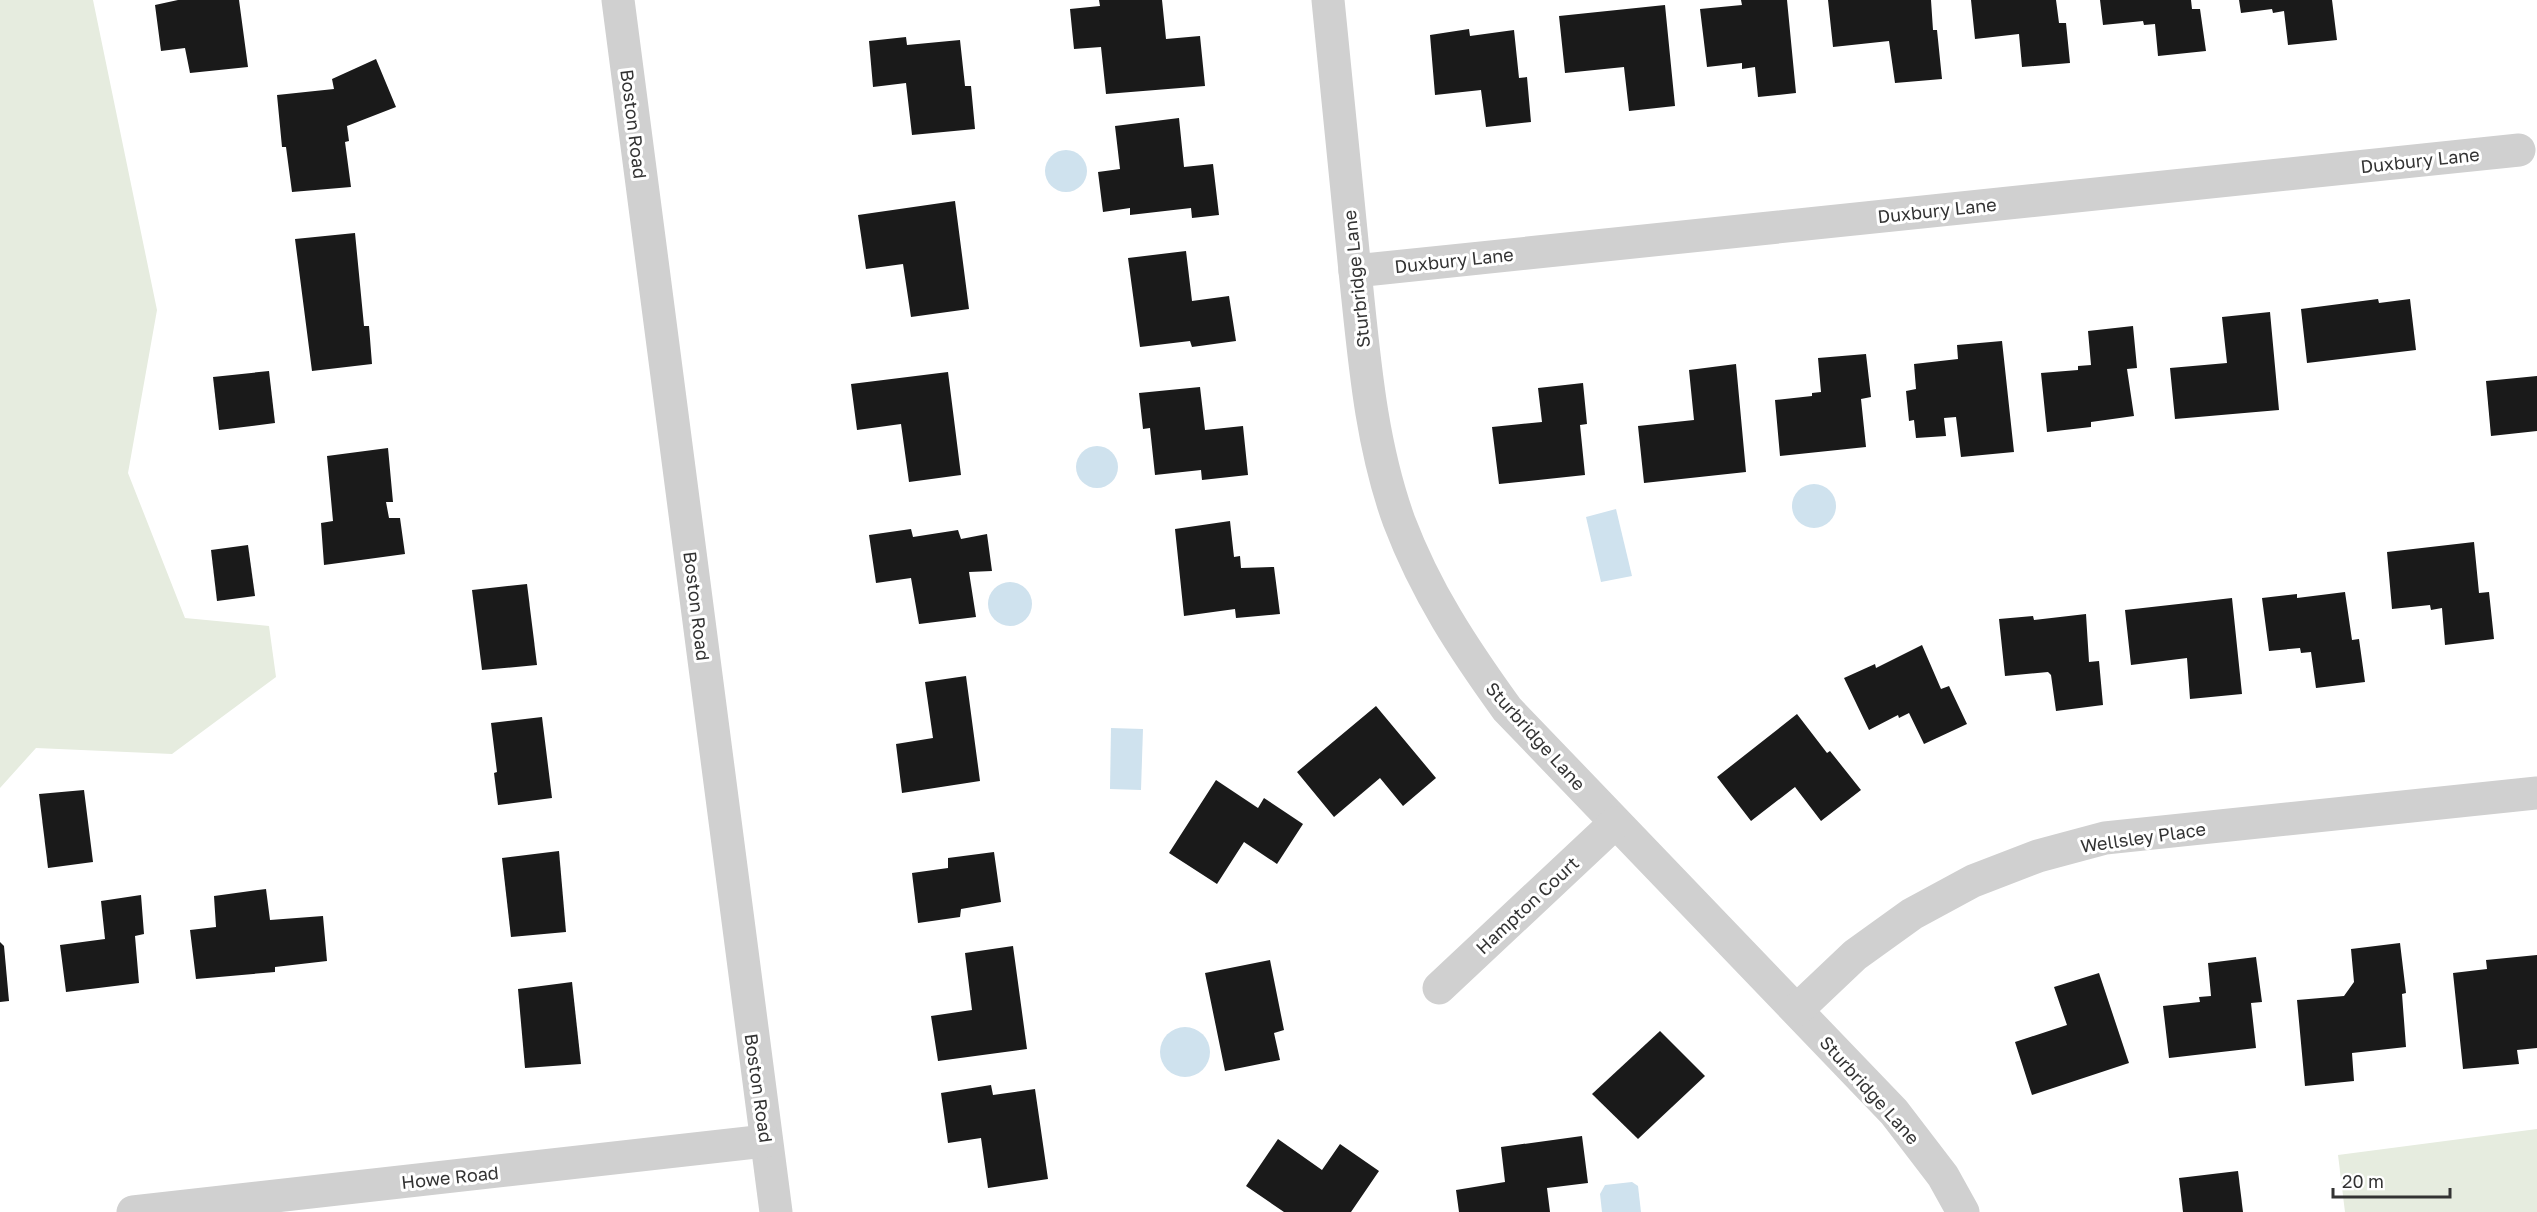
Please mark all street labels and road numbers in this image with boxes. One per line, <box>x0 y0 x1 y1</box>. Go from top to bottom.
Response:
street label: Boston Road <box>616 68 652 180</box>
street label: Duxbury Lane <box>2359 143 2481 177</box>
street label: Duxbury Lane <box>1876 193 1998 227</box>
street label: Sturbridge Lane <box>1338 209 1374 349</box>
street label: Duxbury Lane <box>1393 243 1515 277</box>
street label: Boston Road <box>679 550 715 662</box>
street label: Sturbridge Lane <box>1482 677 1590 795</box>
street label: Wellsley Place <box>2079 817 2207 857</box>
street label: Hampton Court <box>1471 852 1583 958</box>
street label: Sturbridge Lane <box>1816 1031 1924 1149</box>
street label: Boston Road <box>740 1032 778 1144</box>
street label: Howe Road <box>400 1161 500 1193</box>

